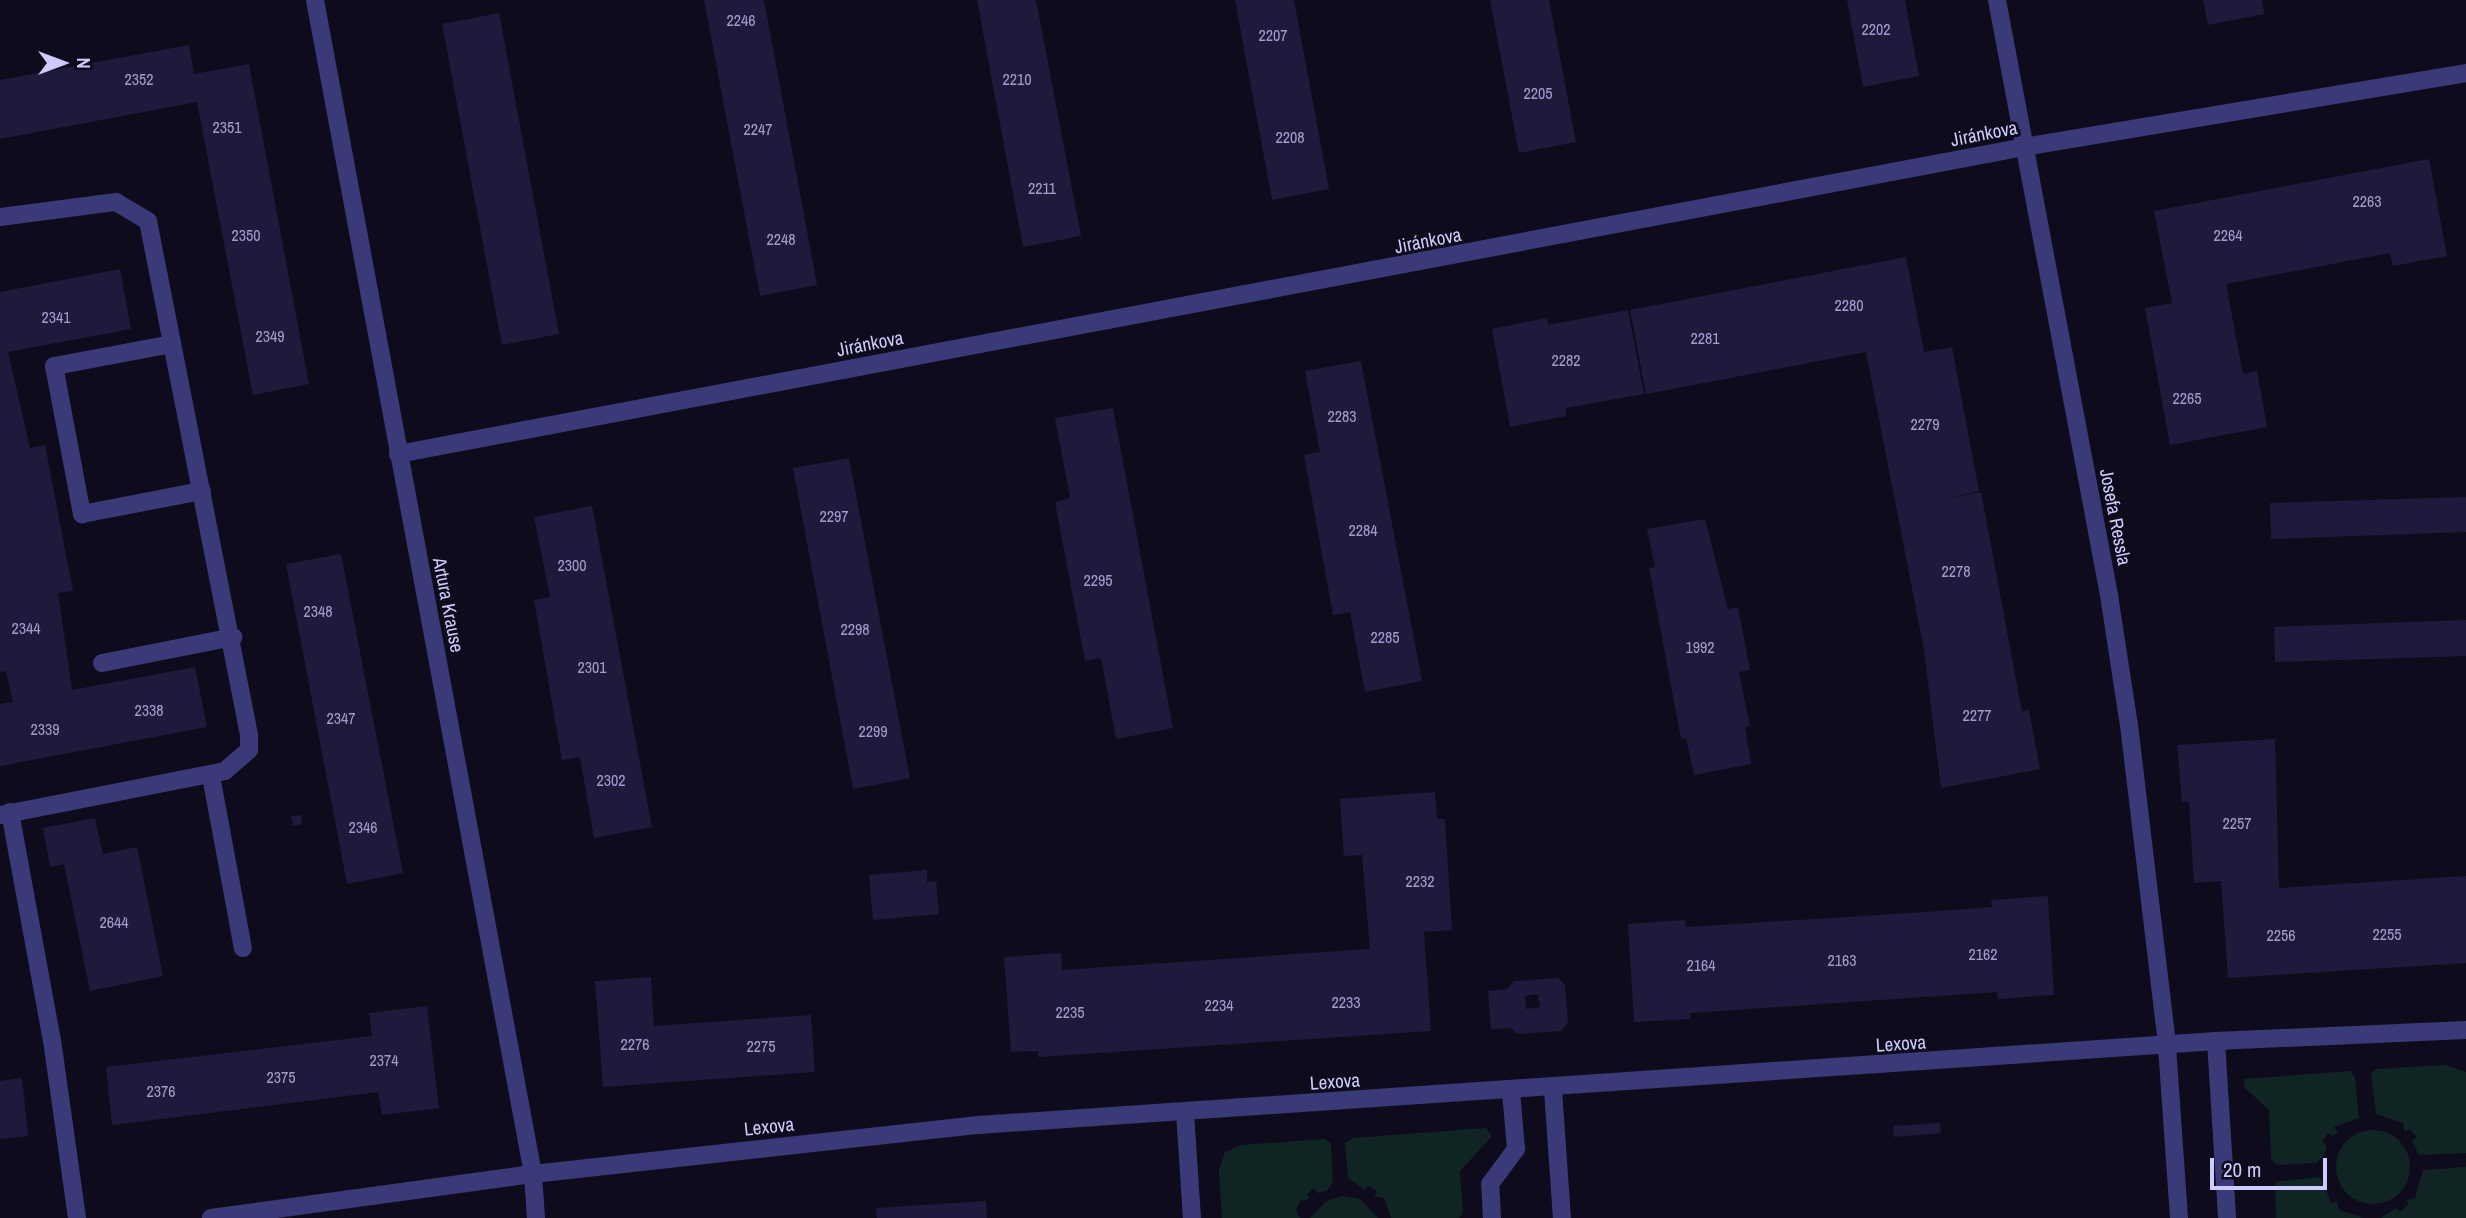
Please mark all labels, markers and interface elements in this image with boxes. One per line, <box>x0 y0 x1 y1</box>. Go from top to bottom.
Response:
house number: 2246 <box>726 10 756 30</box>
house number: 2202 <box>1861 19 1891 39</box>
house number: 2207 <box>1258 25 1288 45</box>
north arrow <box>28 28 98 98</box>
text: N <box>71 57 97 69</box>
house number: 2352 <box>124 69 154 89</box>
house number: 2210 <box>1002 69 1032 89</box>
house number: 2205 <box>1523 83 1553 103</box>
street label: Jiránkova <box>1949 116 2019 152</box>
house number: 2351 <box>212 117 242 137</box>
house number: 2247 <box>743 119 773 139</box>
house number: 2208 <box>1275 127 1305 147</box>
house number: 2211 <box>1028 178 1056 198</box>
house number: 2263 <box>2352 191 2382 211</box>
street label: Jiránkova <box>1393 223 1463 259</box>
house number: 2350 <box>231 225 261 245</box>
house number: 2264 <box>2213 225 2243 245</box>
house number: 2248 <box>766 229 796 249</box>
house number: 2280 <box>1834 295 1864 315</box>
house number: 2341 <box>41 307 71 327</box>
house number: 2349 <box>255 326 285 346</box>
street label: Jiránkova <box>835 326 905 362</box>
house number: 2281 <box>1690 328 1720 348</box>
house number: 2282 <box>1551 350 1581 370</box>
house number: 2265 <box>2172 388 2202 408</box>
house number: 2283 <box>1327 406 1357 426</box>
house number: 2279 <box>1910 414 1940 434</box>
street label: Josefa Ressla <box>2094 467 2136 567</box>
house number: 2297 <box>819 506 849 526</box>
house number: 2284 <box>1348 520 1378 540</box>
house number: 2300 <box>557 555 587 575</box>
street label: Artura Krause <box>428 556 468 654</box>
house number: 2278 <box>1941 561 1971 581</box>
house number: 2295 <box>1083 570 1113 590</box>
house number: 2348 <box>303 601 333 621</box>
house number: 2344 <box>11 618 41 638</box>
house number: 2298 <box>840 619 870 639</box>
house number: 2285 <box>1370 627 1400 647</box>
house number: 1992 <box>1685 637 1715 657</box>
house number: 2301 <box>577 657 607 677</box>
house number: 2338 <box>134 700 164 720</box>
house number: 2277 <box>1962 705 1992 725</box>
house number: 2347 <box>326 708 356 728</box>
house number: 2339 <box>30 719 60 739</box>
house number: 2299 <box>858 721 888 741</box>
house number: 2302 <box>596 770 626 790</box>
house number: 2257 <box>2222 813 2252 833</box>
house number: 2346 <box>348 817 378 837</box>
house number: 2232 <box>1405 871 1435 891</box>
house number: 2644 <box>99 912 129 932</box>
house number: 2255 <box>2372 924 2402 944</box>
house number: 2256 <box>2266 925 2296 945</box>
house number: 2162 <box>1968 944 1998 964</box>
house number: 2163 <box>1827 950 1857 970</box>
house number: 2164 <box>1686 955 1716 975</box>
house number: 2233 <box>1331 992 1361 1012</box>
house number: 2234 <box>1204 995 1234 1015</box>
house number: 2235 <box>1055 1002 1085 1022</box>
street label: Lexova <box>1875 1031 1927 1057</box>
house number: 2276 <box>620 1034 650 1054</box>
house number: 2275 <box>746 1036 776 1056</box>
house number: 2374 <box>369 1050 399 1070</box>
house number: 2375 <box>266 1067 296 1087</box>
street label: Lexova <box>1309 1069 1361 1095</box>
house number: 2376 <box>146 1081 176 1101</box>
street label: Lexova <box>743 1113 795 1141</box>
scale bar <box>2214 1144 2331 1188</box>
text: 20 m <box>2223 1155 2261 1184</box>

